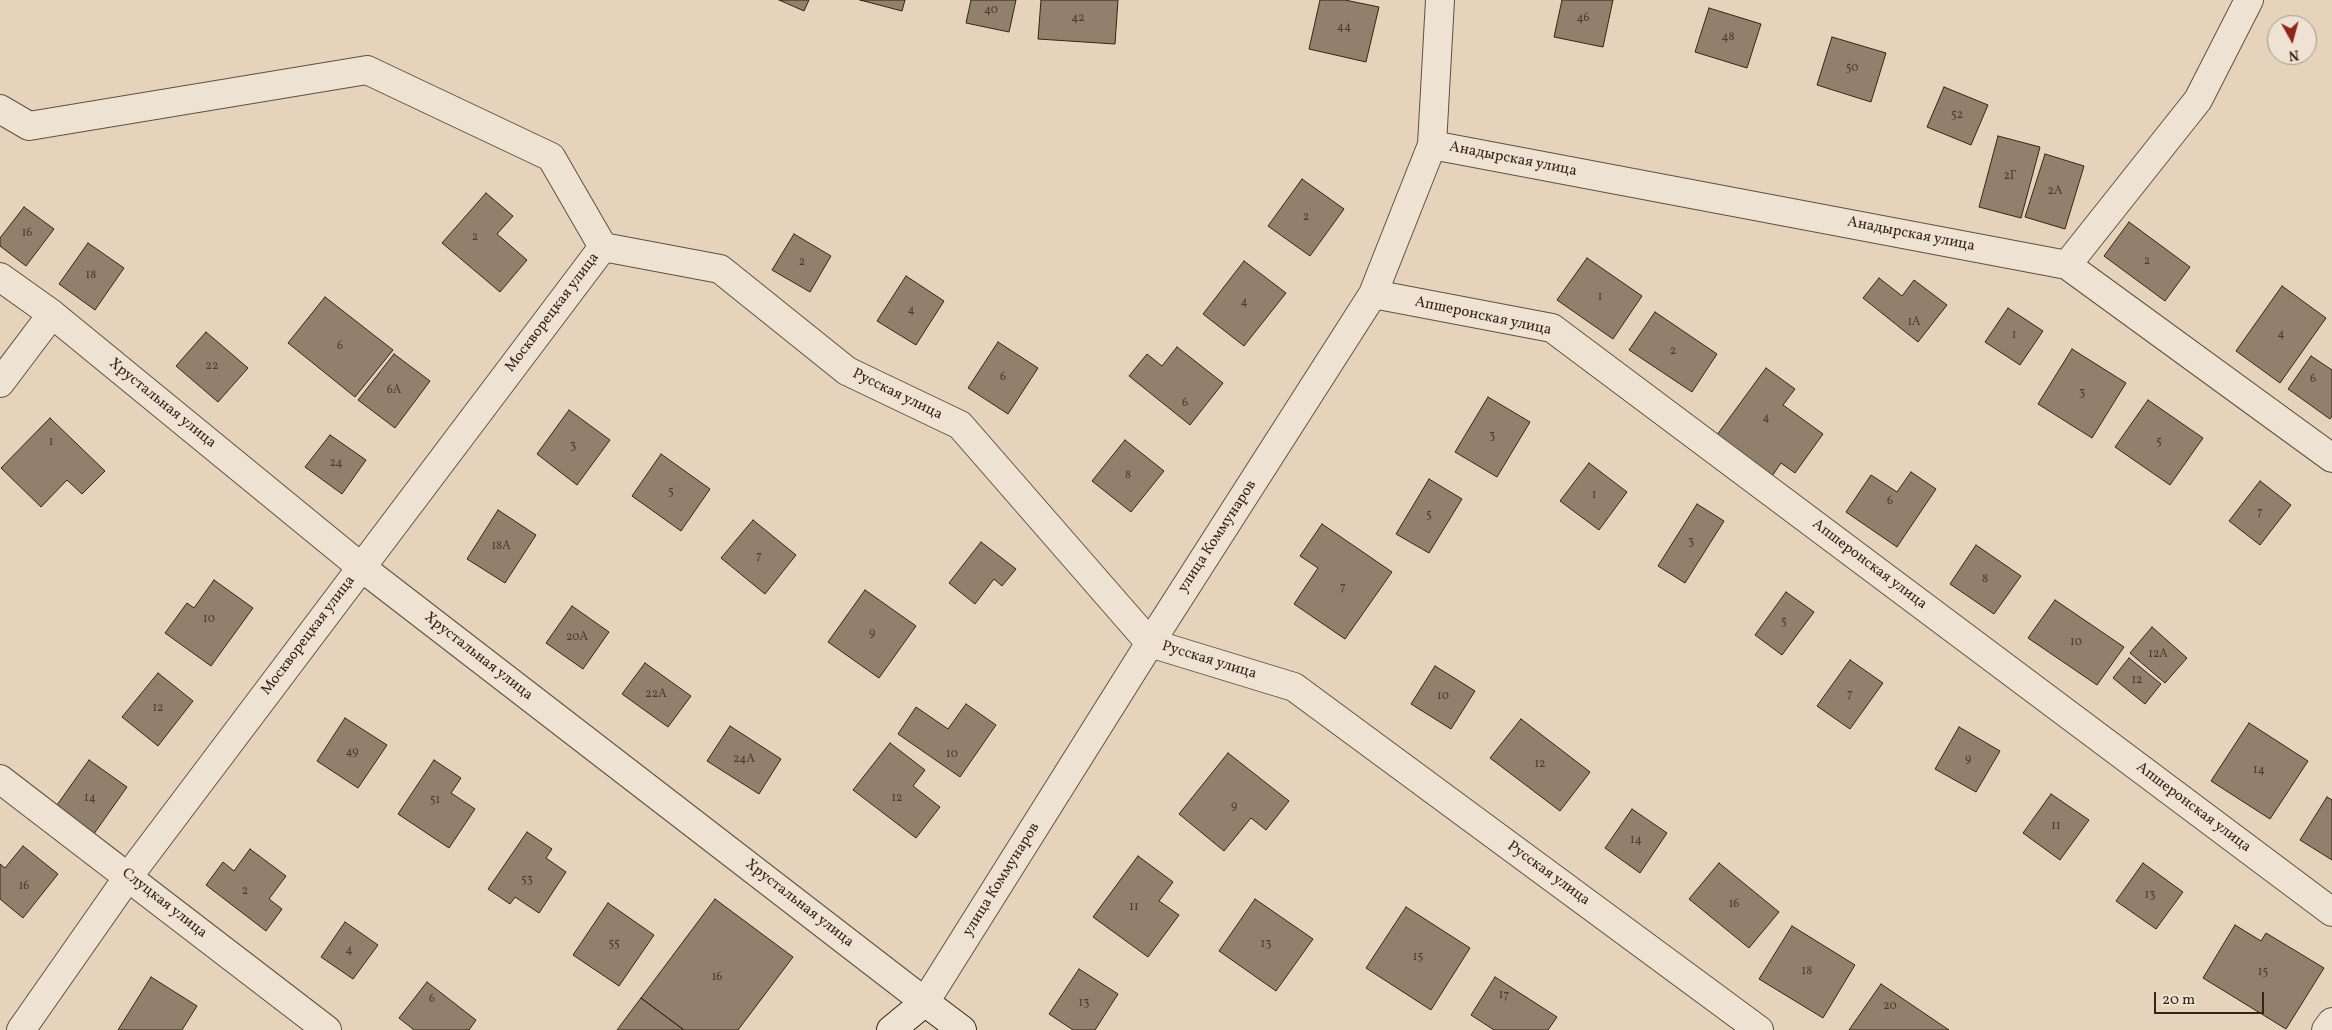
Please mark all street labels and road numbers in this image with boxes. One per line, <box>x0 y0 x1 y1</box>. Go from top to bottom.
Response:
street label: Анадырская улица <box>1448 139 1578 181</box>
street label: Анадырская улица <box>1846 214 1976 256</box>
street label: Москворецкая улица <box>502 250 604 376</box>
street label: Апшеронская улица <box>1413 294 1553 340</box>
street label: Хрустальная улица <box>105 355 219 453</box>
street label: Русская улица <box>849 365 945 425</box>
street label: улица Коммунаров <box>1175 477 1261 597</box>
street label: Апшеронская улица <box>1808 516 1930 614</box>
street label: Москворецкая улица <box>258 573 360 699</box>
street label: Хрустальная улица <box>420 609 536 705</box>
street label: Русская улица <box>1159 638 1259 684</box>
street label: Апшеронская улица <box>2132 759 2254 857</box>
street label: улица Коммунаров <box>960 820 1044 940</box>
street label: Русская улица <box>1503 838 1593 910</box>
street label: Хрустальная улица <box>741 856 857 952</box>
street label: Слуцкая улица <box>118 865 210 943</box>

